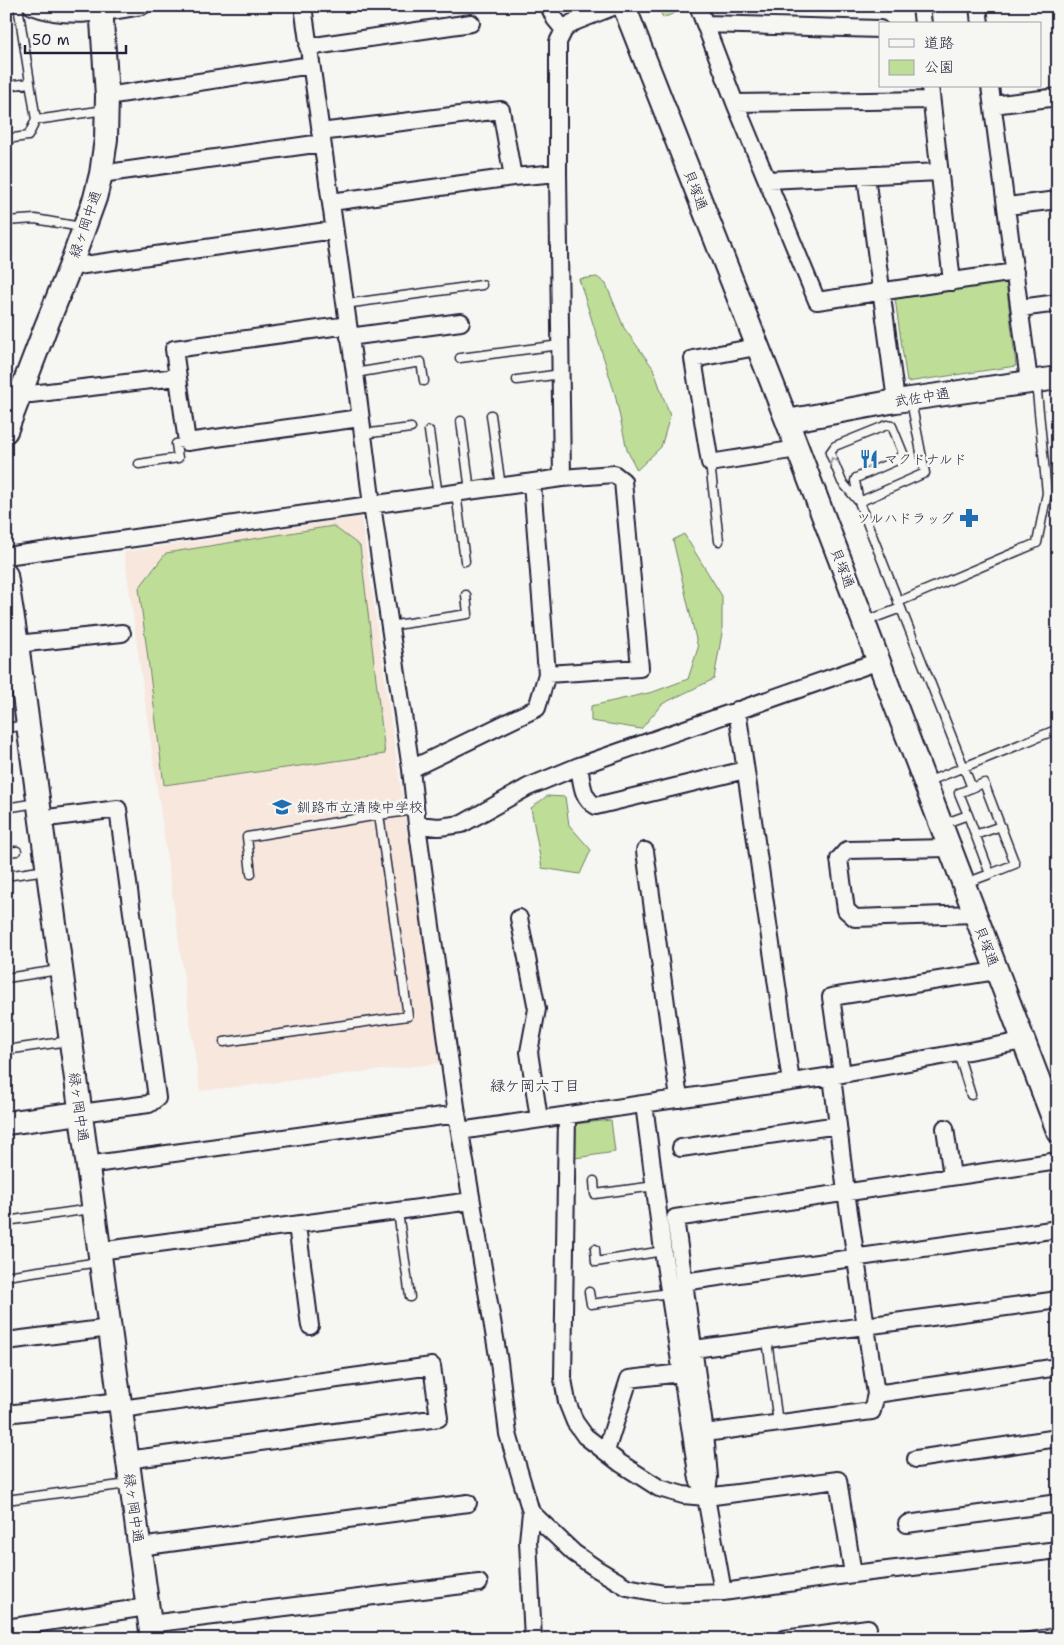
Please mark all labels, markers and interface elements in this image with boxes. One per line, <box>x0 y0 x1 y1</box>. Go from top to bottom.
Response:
scale bar <box>25 22 126 54</box>
legend <box>879 22 1042 88</box>
text: 50 m <box>32 30 70 50</box>
text: 道路 <box>924 33 954 53</box>
text: 公園 <box>924 57 954 77</box>
street label: 貝塚通 <box>680 167 712 213</box>
street label: 緑ヶ岡中通 <box>65 188 105 260</box>
street label: 武佐中通 <box>893 384 951 410</box>
restaurant icon: マクドナルド <box>858 448 880 470</box>
place label: マクドナルド <box>884 450 967 468</box>
one-way arrow <box>829 457 840 466</box>
pharmacy icon: ツルハドラッグ <box>958 507 980 529</box>
place label: ツルハドラッグ <box>857 509 954 527</box>
street label: 貝塚通 <box>827 545 859 591</box>
school or university icon: 釧路市立清陵中学校 <box>271 796 293 818</box>
place label: 釧路市立清陵中学校 <box>297 798 423 816</box>
street label: 貝塚通 <box>971 923 1003 969</box>
street label: 緑ヶ岡中通 <box>65 1071 93 1143</box>
district label: 緑ケ岡六丁目 <box>490 1076 580 1096</box>
street label: 緑ヶ岡中通 <box>120 1472 148 1544</box>

